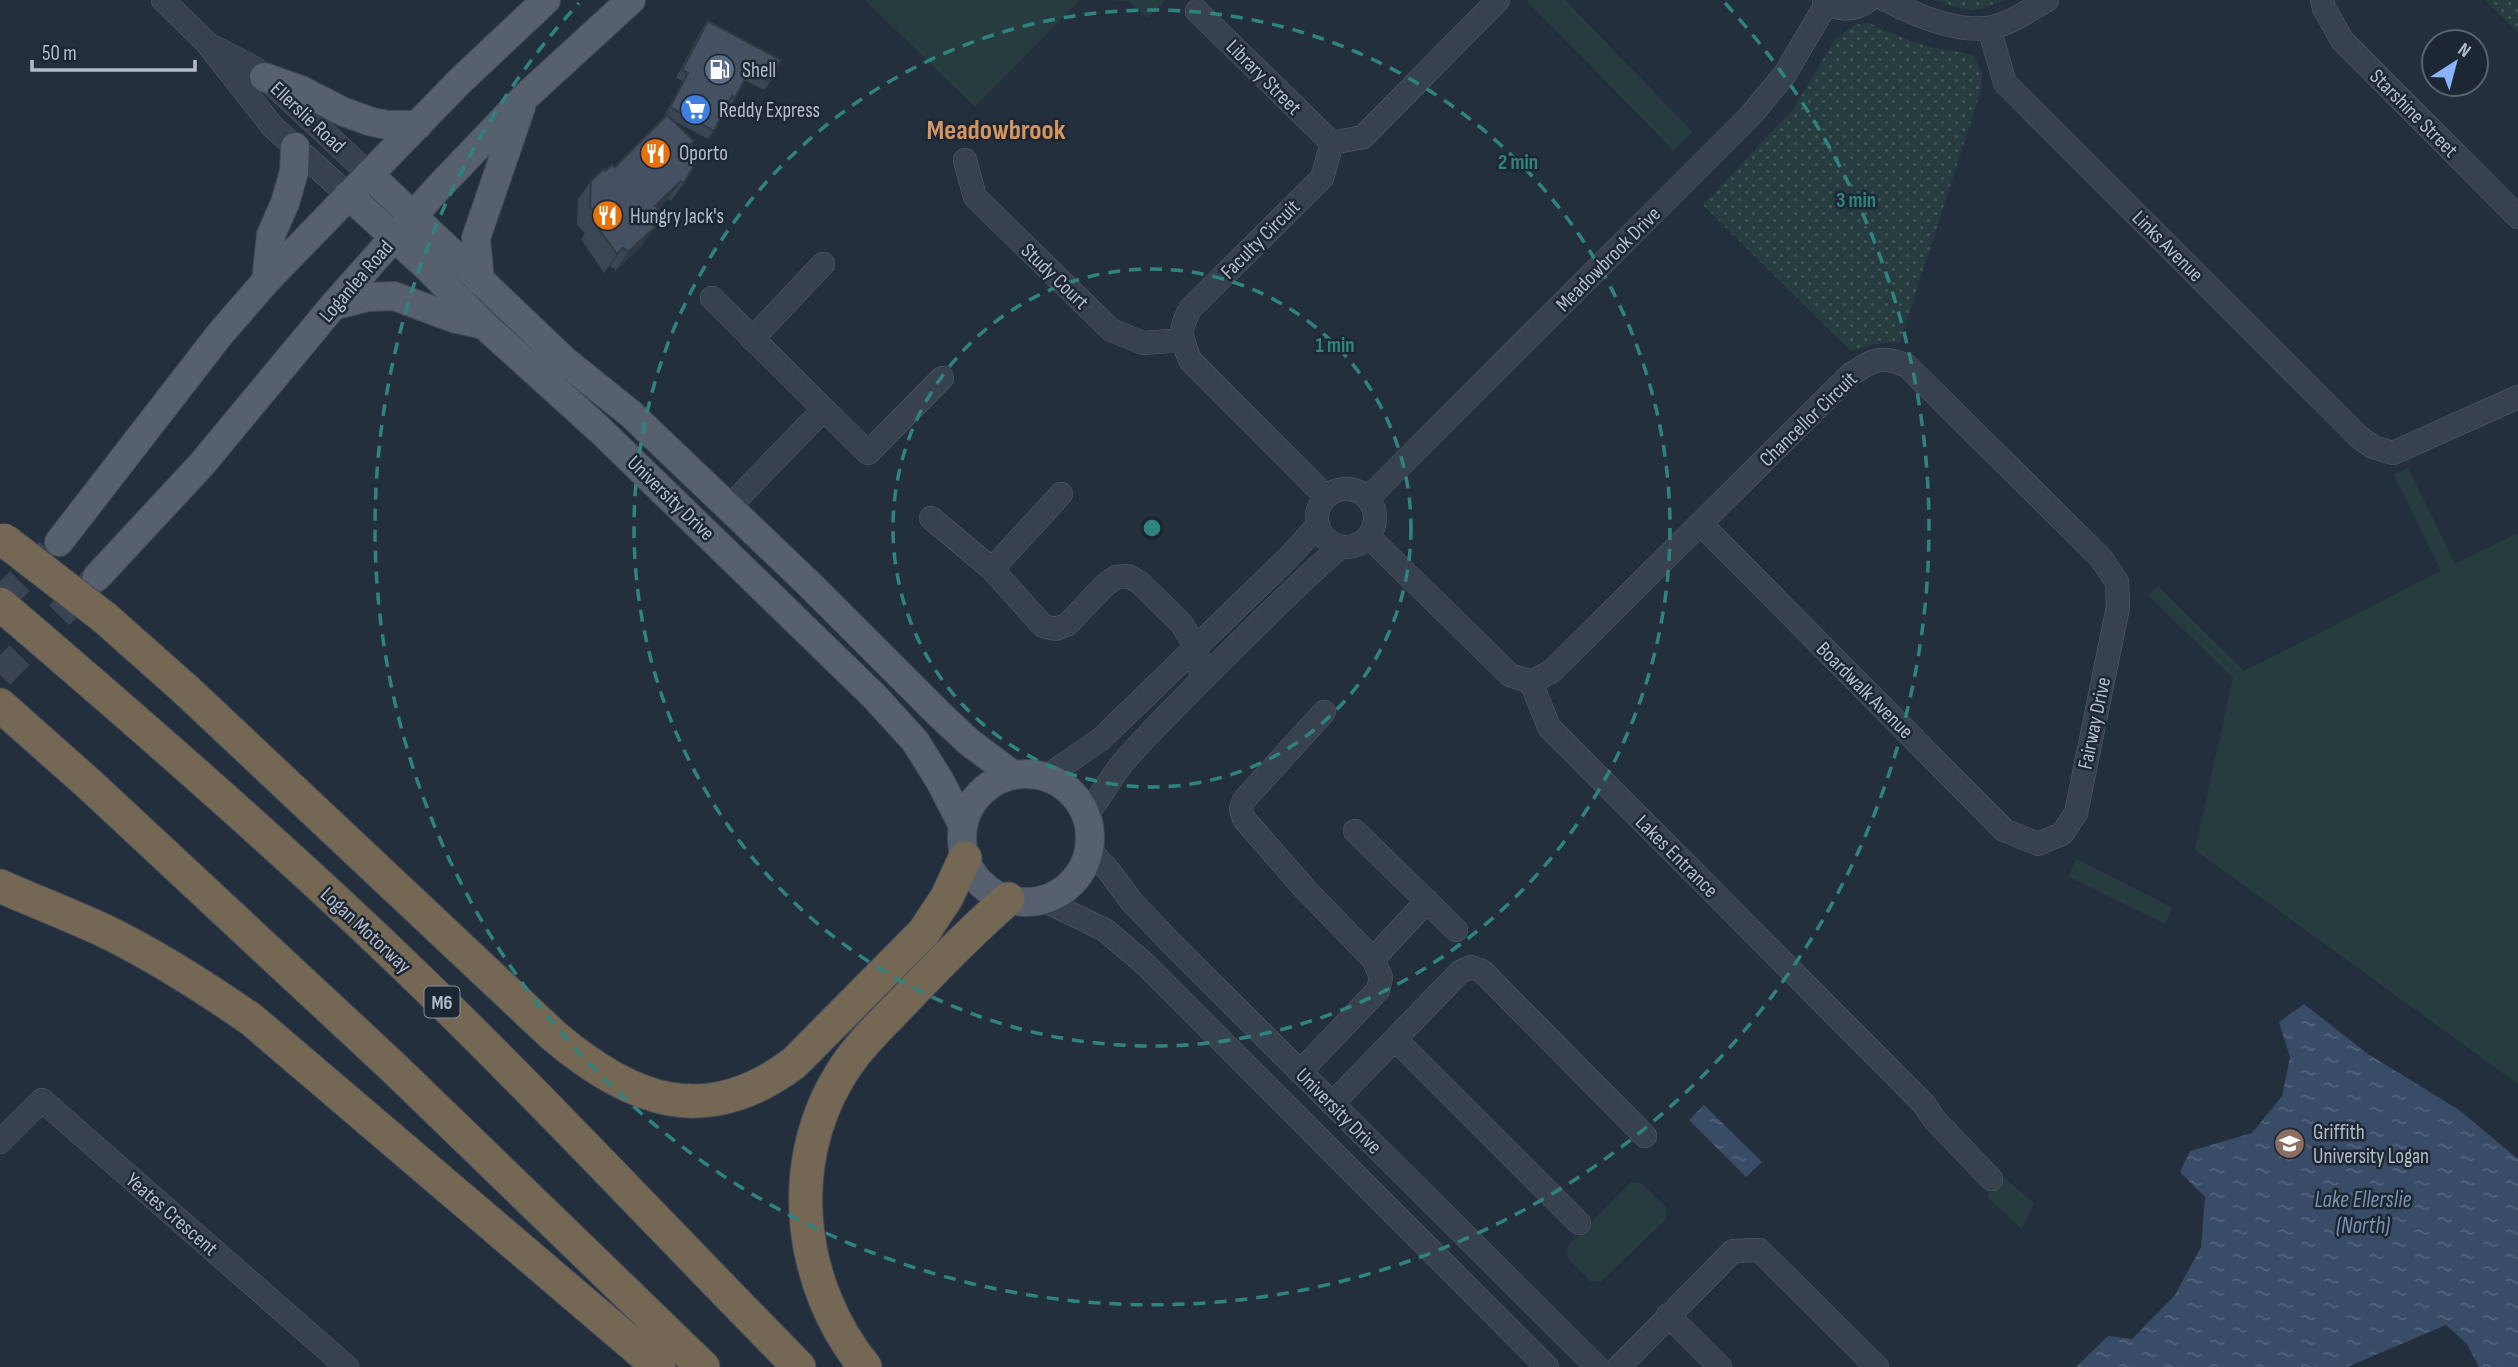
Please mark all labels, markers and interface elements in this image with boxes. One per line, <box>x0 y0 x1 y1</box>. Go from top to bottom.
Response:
scale bar <box>32 28 194 72</box>
north arrow <box>2420 28 2490 98</box>
street label: Library Street <box>1221 35 1306 120</box>
text: N <box>2453 38 2475 63</box>
text: 50 m <box>42 41 77 66</box>
fuel station icon: Shell <box>702 53 736 87</box>
place label: Shell <box>742 58 776 83</box>
street label: Starshine Street <box>2364 64 2463 163</box>
street label: Ellerslie Road <box>265 76 350 158</box>
supermarket icon: Reddy Express <box>679 93 713 127</box>
place label: Reddy Express <box>719 98 820 123</box>
district label: Meadowbrook <box>926 114 1066 147</box>
restaurant icon: Oporto <box>639 136 673 170</box>
place label: Oporto <box>679 141 728 166</box>
text: 2 min <box>1498 150 1538 175</box>
text: 3 min <box>1836 188 1876 213</box>
street label: Faculty Circuit <box>1215 194 1305 284</box>
restaurant icon: Hungry Jack's <box>590 199 624 233</box>
street label: Meadowbrook Drive <box>1551 202 1666 317</box>
place label: Hungry Jack's <box>630 204 724 229</box>
street label: Links Avenue <box>2127 205 2209 287</box>
street label: Loganlea Road <box>314 235 399 327</box>
street label: Study Court <box>1016 238 1094 315</box>
text: 1 min <box>1315 333 1355 358</box>
street label: Chancellor Circuit <box>1754 367 1862 472</box>
street label: University Drive <box>622 451 719 546</box>
centre of rings <box>1140 516 1164 540</box>
street label: Boardwalk Avenue <box>1811 637 1918 744</box>
street label: Fairway Drive <box>2073 675 2116 771</box>
street label: Lakes Entrance <box>1630 810 1723 903</box>
street label: Logan Motorway <box>315 882 416 979</box>
road number: M6 <box>424 986 460 1018</box>
street label: University Drive <box>1290 1063 1387 1160</box>
place label: Griffith University Logan <box>2313 1120 2429 1169</box>
school or university icon: Griffith University Logan <box>2273 1127 2307 1161</box>
street label: Yeates Crescent <box>121 1168 223 1261</box>
water label: Lake Ellerslie (North) <box>2314 1186 2412 1240</box>

